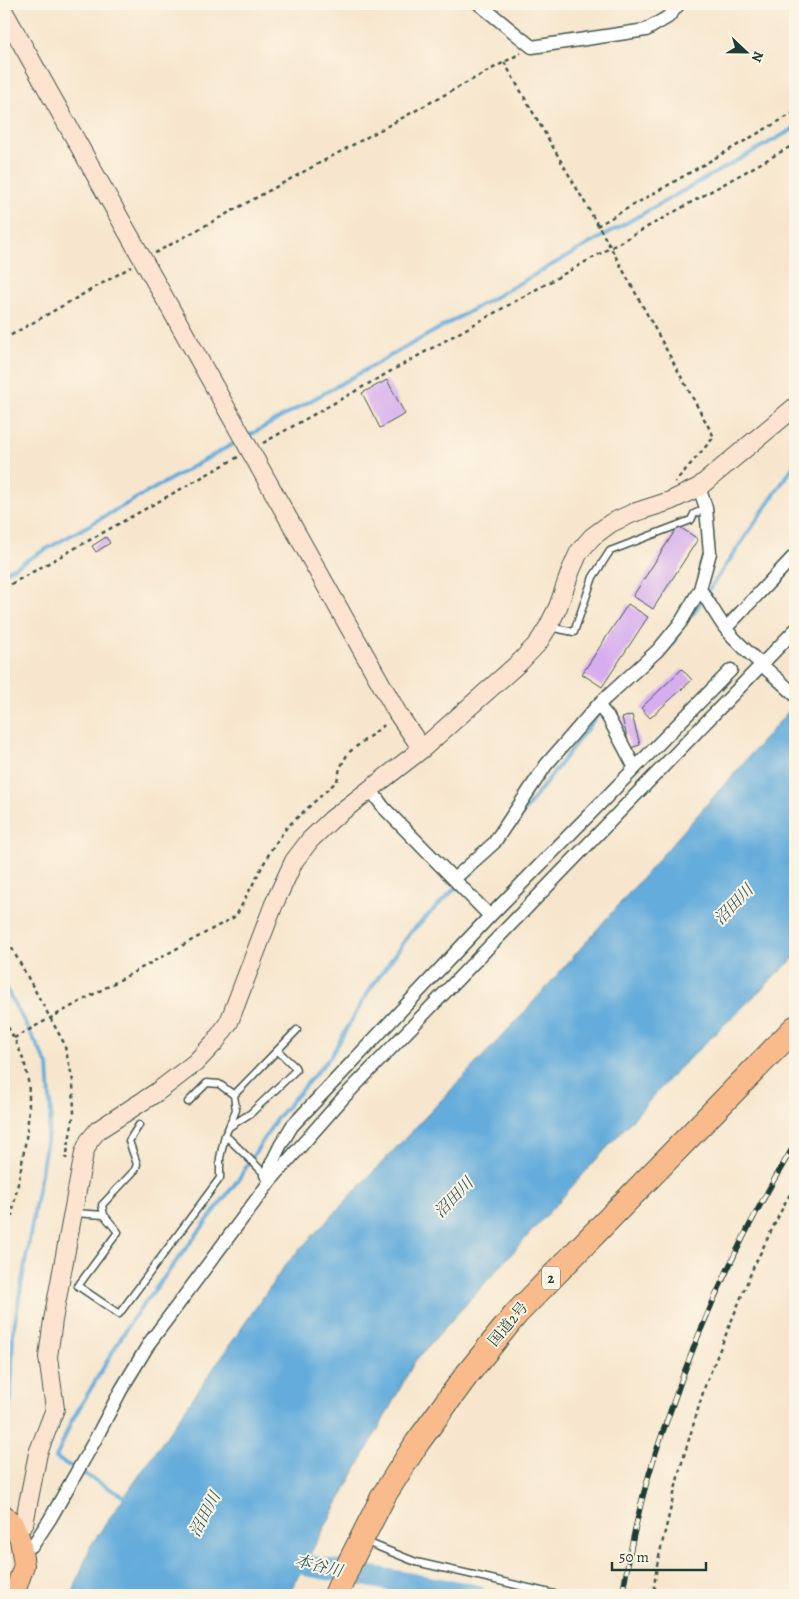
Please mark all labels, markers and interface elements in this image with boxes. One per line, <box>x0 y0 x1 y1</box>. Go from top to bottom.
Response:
north arrow <box>722 28 772 78</box>
text: N <box>747 48 768 65</box>
water label: 沼田川 <box>709 878 760 930</box>
water label: 沼田川 <box>429 1171 480 1223</box>
road number: 2 <box>542 1266 560 1290</box>
street label: 国道2号 <box>484 1298 532 1350</box>
water label: 沼田川 <box>184 1486 227 1541</box>
scale bar <box>612 1539 705 1571</box>
text: 50 m <box>619 1547 649 1567</box>
water label: 本谷川 <box>293 1549 347 1583</box>

